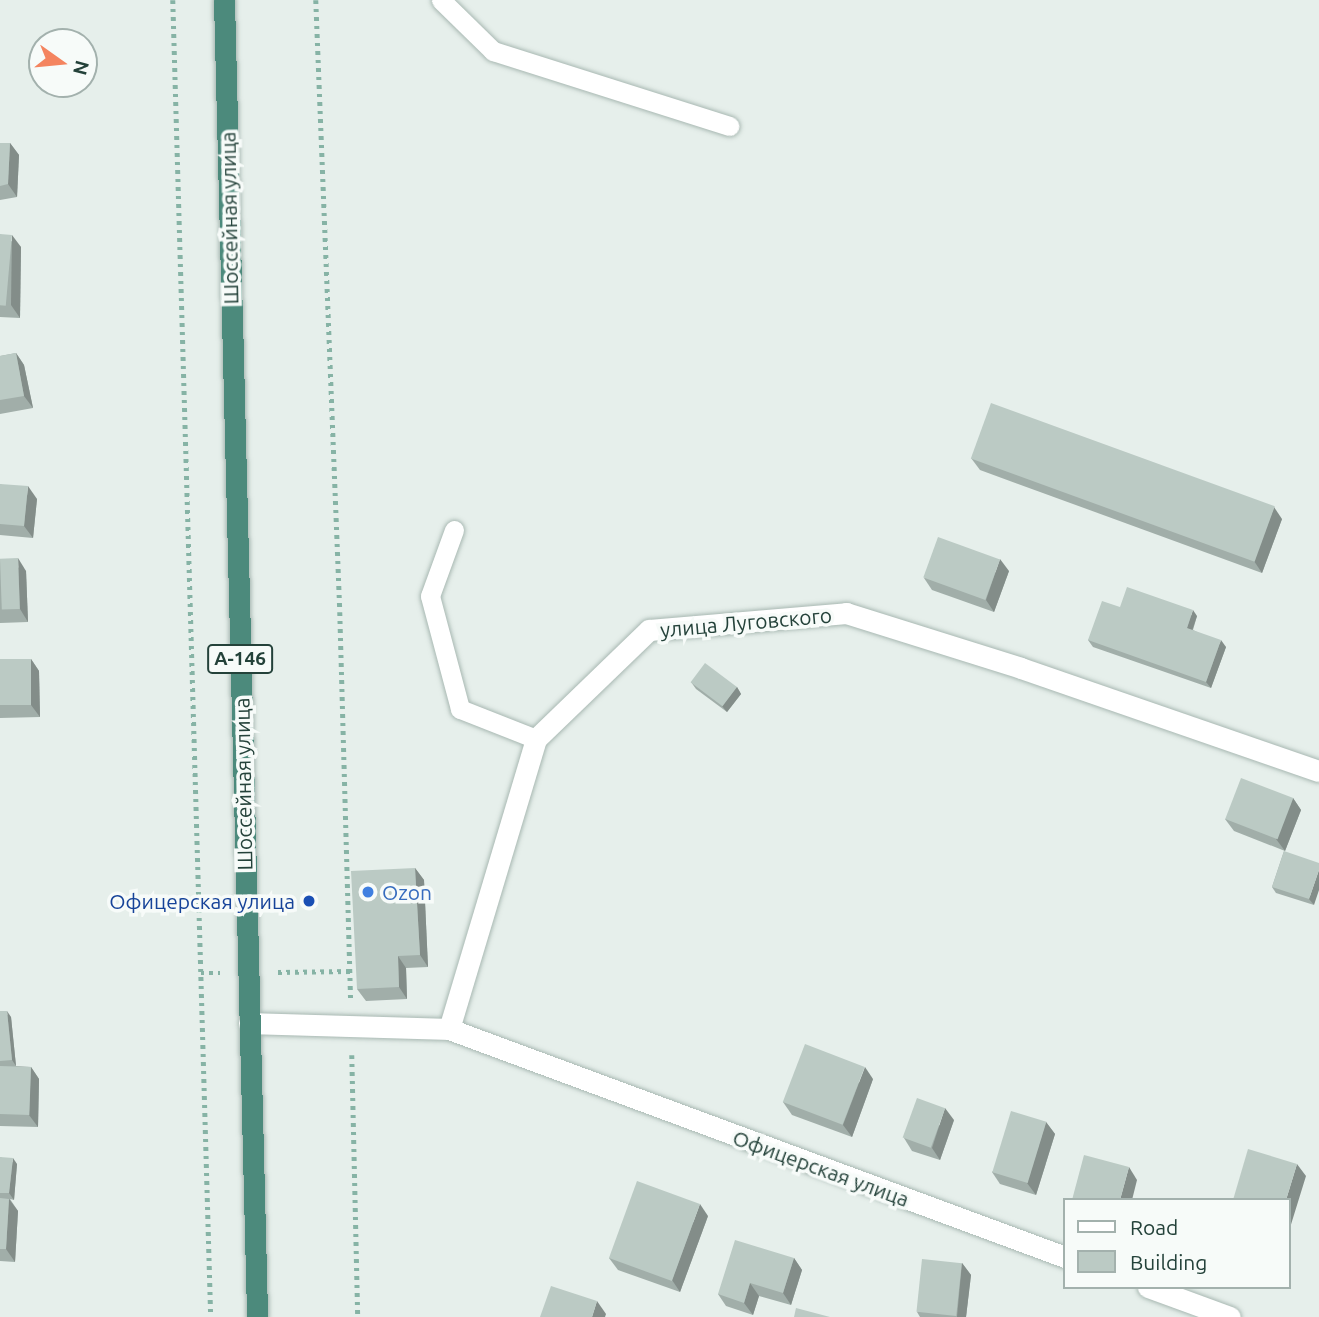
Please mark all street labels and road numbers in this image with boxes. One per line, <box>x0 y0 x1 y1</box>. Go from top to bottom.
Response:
street label: Шоссейная улица <box>215 131 243 305</box>
street label: улица Луговского <box>659 602 833 642</box>
road number: А-146 <box>207 644 273 674</box>
street label: Шоссейная улица <box>229 697 257 871</box>
street label: Офицерская улица <box>729 1124 913 1212</box>

